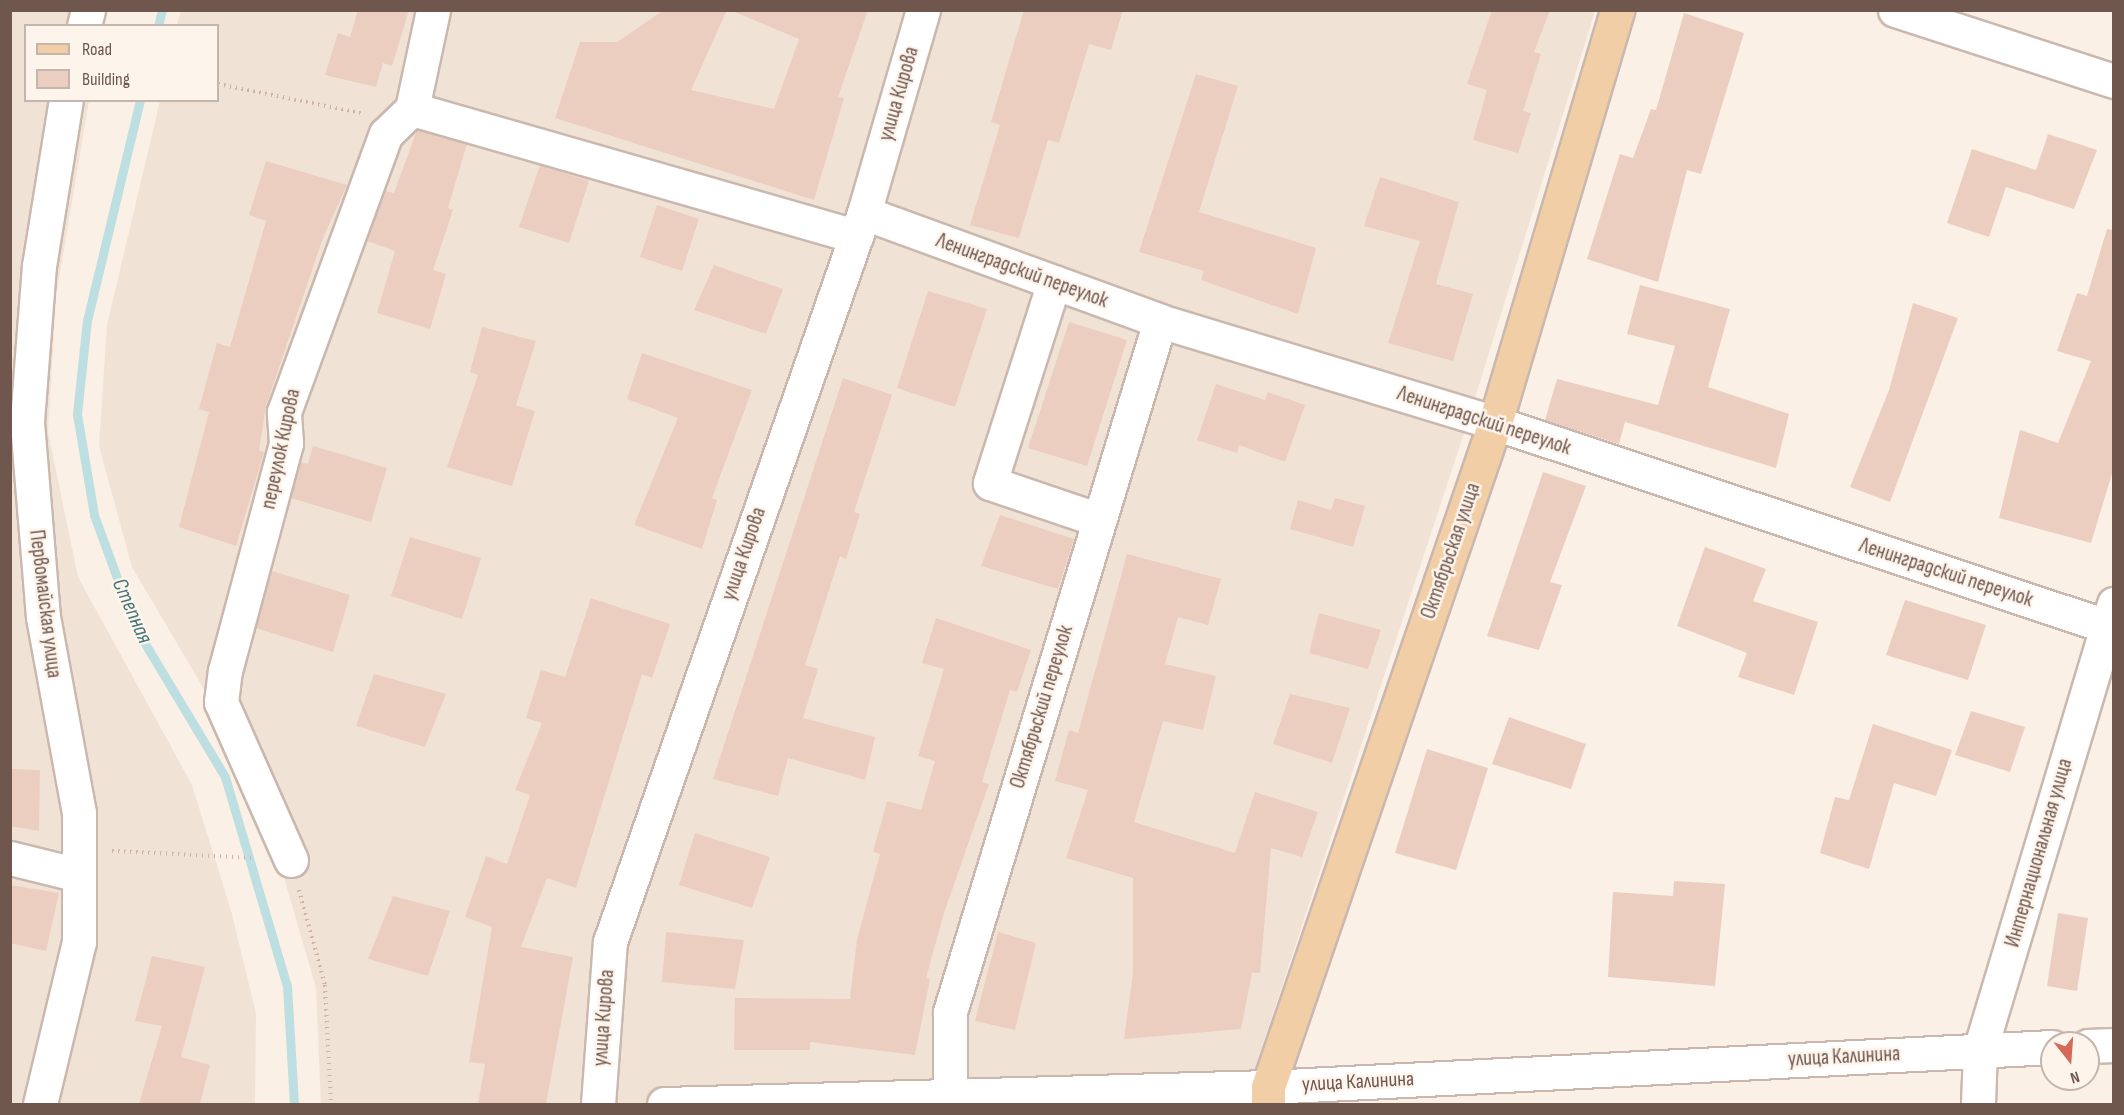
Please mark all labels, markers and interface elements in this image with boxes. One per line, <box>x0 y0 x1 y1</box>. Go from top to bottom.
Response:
legend <box>24 24 219 102</box>
text: Road <box>82 39 112 60</box>
street label: улица Кирова <box>874 44 924 144</box>
text: Building <box>82 69 130 90</box>
street label: Ленинградский переулок <box>933 228 1111 314</box>
street label: Ленинградский переулок <box>1394 381 1574 461</box>
street label: переулок Кирова <box>256 387 306 511</box>
street label: Октябрьская улица <box>1416 480 1486 622</box>
street label: улица Кирова <box>716 504 772 604</box>
street label: Первомайская улица <box>23 528 67 680</box>
street label: Ленинградский переулок <box>1856 533 2036 613</box>
water label: Степная <box>106 574 158 648</box>
street label: Октябрьский переулок <box>1005 622 1079 792</box>
street label: Интернациональная улица <box>2000 756 2078 950</box>
street label: улица Кирова <box>588 969 620 1067</box>
north arrow <box>2040 1031 2100 1091</box>
street label: улица Калинина <box>1787 1041 1901 1073</box>
street label: улица Калинина <box>1301 1066 1415 1098</box>
text: N <box>2068 1066 2082 1087</box>

